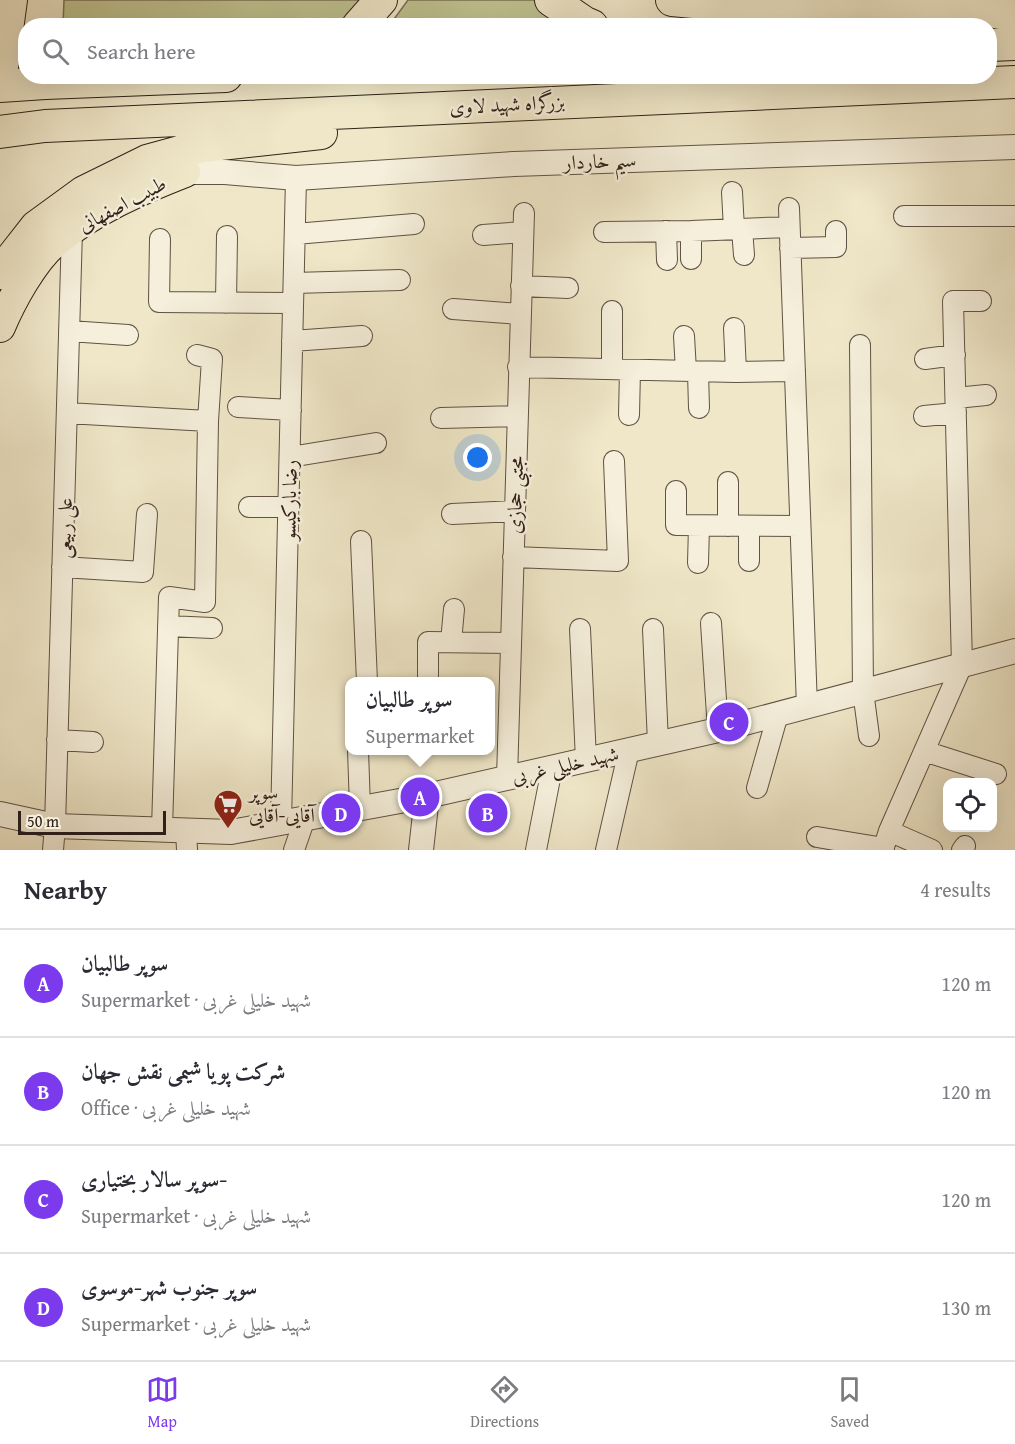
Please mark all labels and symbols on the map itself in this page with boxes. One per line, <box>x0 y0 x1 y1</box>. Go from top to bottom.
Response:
street label: بزرگراه شهید لاوی <box>449 86 566 121</box>
street label: سیم خاردار <box>561 145 637 182</box>
street label: طبیب اصفهانی <box>73 168 171 239</box>
your location <box>463 443 492 472</box>
street label: مجتبی حجازی <box>499 456 533 535</box>
street label: رضا بارکیسو <box>273 459 304 543</box>
street label: علی ربیعی <box>48 497 80 559</box>
pin: C <box>710 700 748 744</box>
street label: شهید خلیلی غربی <box>509 738 621 792</box>
pin: A <box>400 774 440 820</box>
place label: سوپر آقایی-آقایی <box>247 777 318 829</box>
supermarket icon: سوپر آقایی-آقایی <box>212 788 244 830</box>
pin: D <box>322 790 360 836</box>
pin: B <box>468 790 508 836</box>
scale bar <box>18 808 166 836</box>

